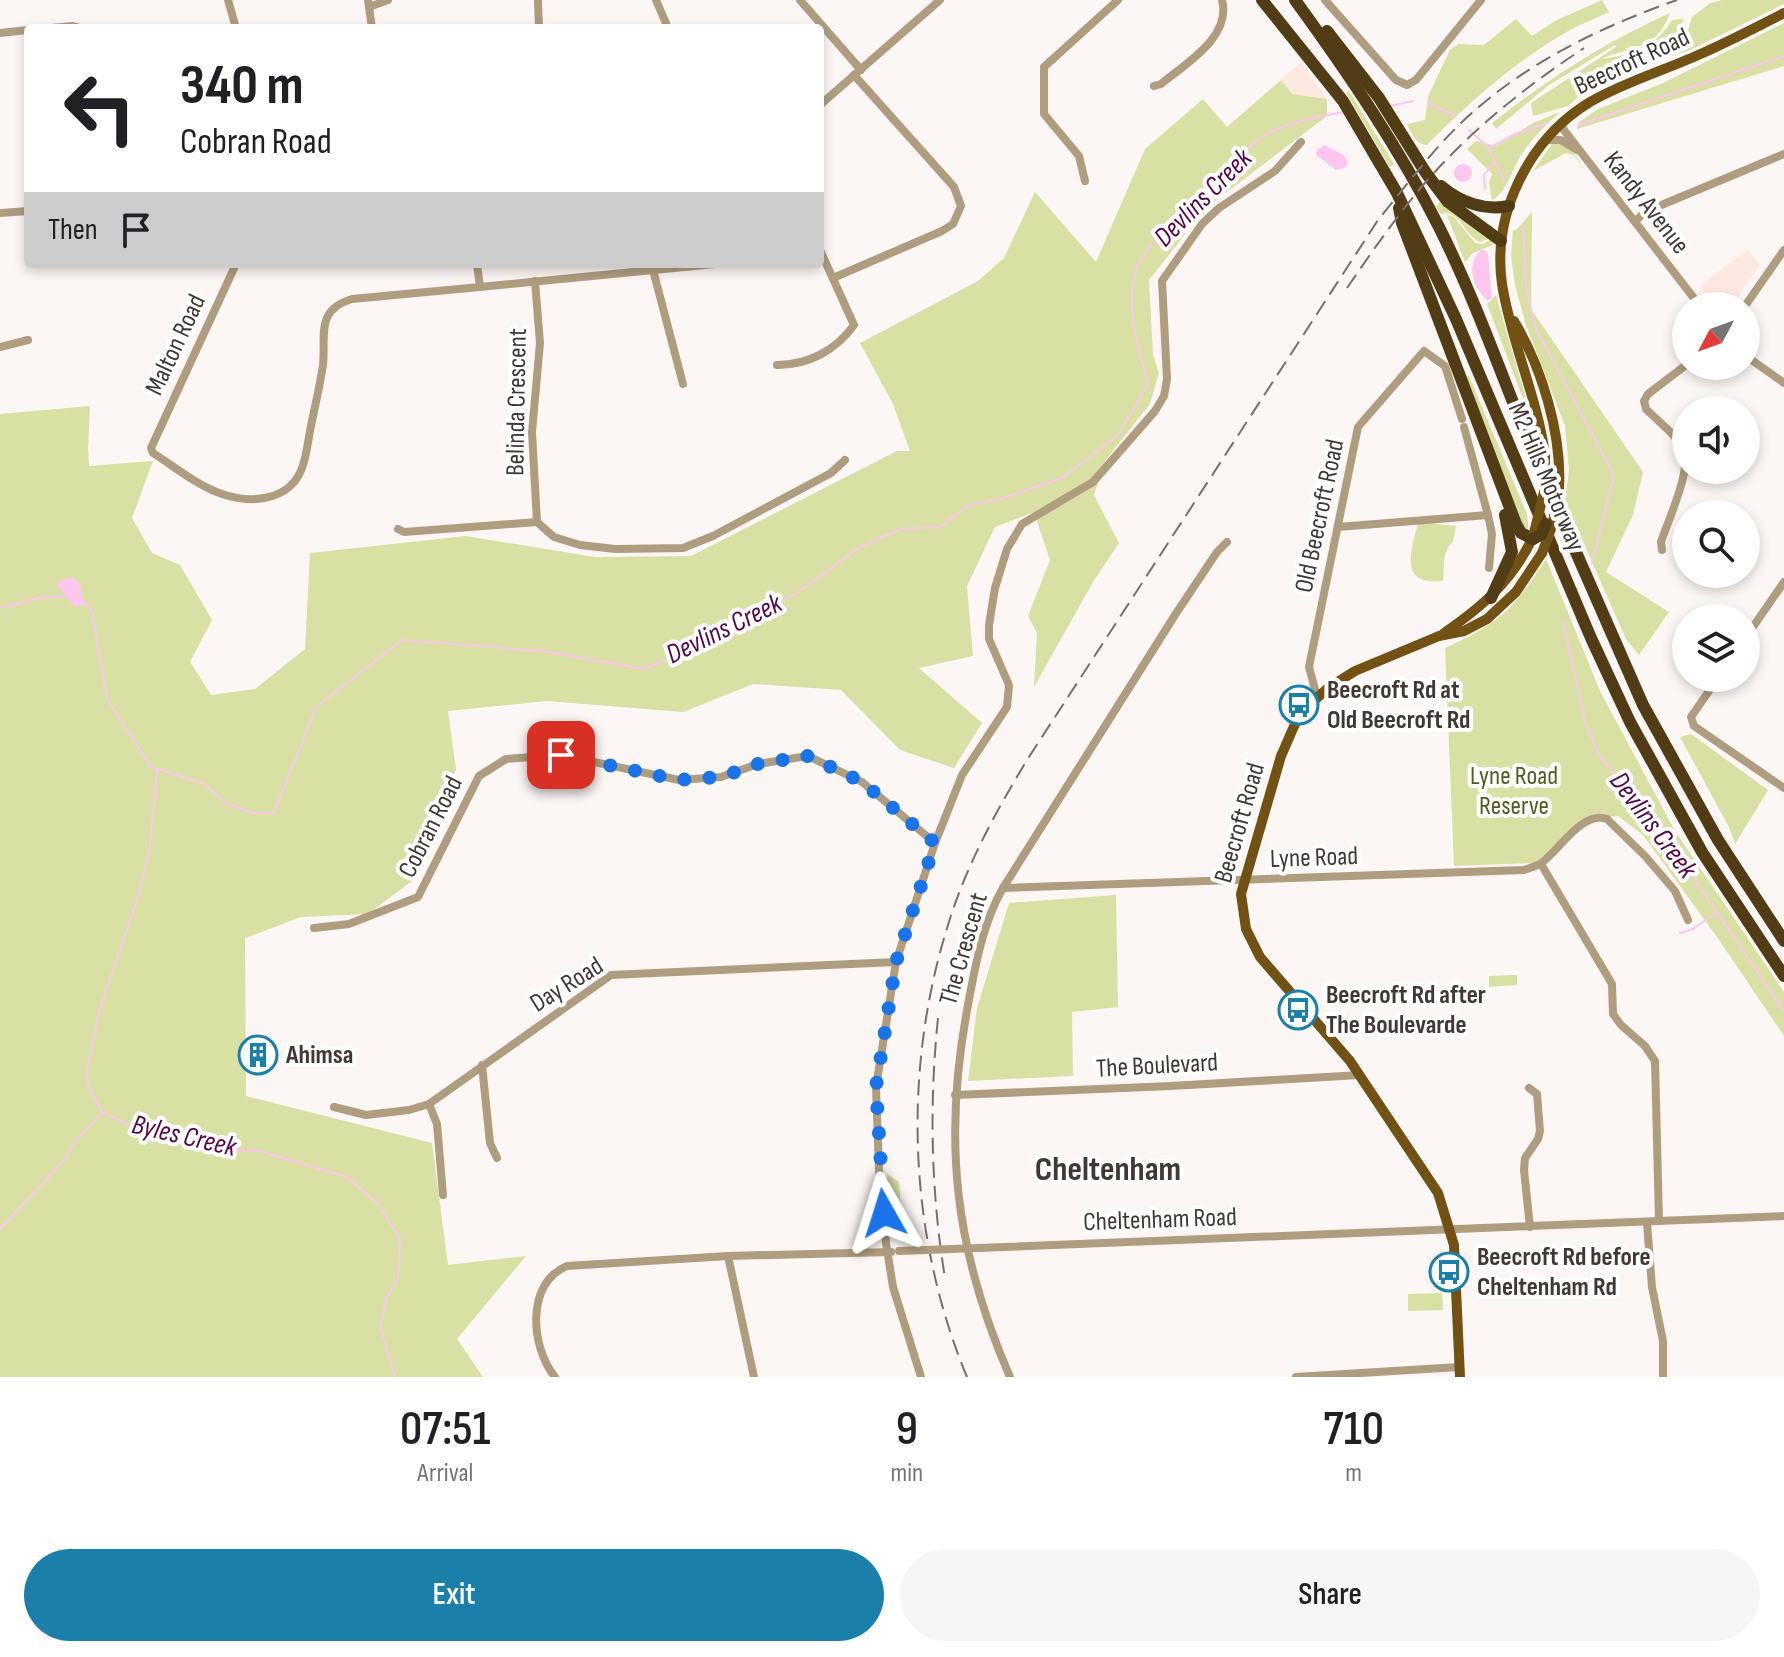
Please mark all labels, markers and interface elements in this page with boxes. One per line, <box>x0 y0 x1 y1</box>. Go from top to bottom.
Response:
street label: Beecroft Road <box>1570 22 1694 102</box>
text: 340 m <box>180 53 304 120</box>
icon: left <box>48 56 152 160</box>
text: Cobran Road <box>180 121 332 164</box>
water label: Devlins Creek <box>1147 141 1260 254</box>
street label: Kandy Avenue <box>1596 146 1696 260</box>
icon: arrive <box>114 208 158 252</box>
text: Then <box>48 212 98 248</box>
street label: Malton Road <box>139 290 213 400</box>
north arrow <box>1672 292 1760 380</box>
map controls <box>1672 292 1760 692</box>
street label: Belinda Crescent <box>500 328 534 476</box>
button: sound <box>1672 396 1760 484</box>
street label: M2 Hills Motorway <box>1501 398 1591 556</box>
street label: Old Beecroft Road <box>1289 437 1351 595</box>
button: search <box>1672 500 1760 588</box>
water label: Devlins Creek <box>661 586 789 671</box>
button: layers <box>1672 604 1760 692</box>
place label: Beecroft Rd at Old Beecroft Rd <box>1327 675 1470 736</box>
bus stop icon: Beecroft Rd at Old Beecroft Rd <box>1278 684 1320 726</box>
pin <box>527 721 595 789</box>
icon: arrive <box>539 733 583 777</box>
street label: Beecroft Road <box>1208 759 1272 887</box>
park label: Lyne Road Reserve <box>1470 761 1558 822</box>
water label: Devlins Creek <box>1602 765 1705 886</box>
street label: Cobran Road <box>392 771 470 883</box>
street label: Lyne Road <box>1269 841 1359 875</box>
street label: The Crescent <box>933 889 995 1009</box>
street label: Day Road <box>525 951 609 1019</box>
place label: Beecroft Rd after The Boulevarde <box>1326 980 1486 1041</box>
bus stop icon: Beecroft Rd after The Boulevarde <box>1277 989 1319 1031</box>
building icon: Ahimsa <box>237 1034 279 1076</box>
place label: Ahimsa <box>285 1040 353 1071</box>
street label: The Boulevard <box>1095 1047 1219 1085</box>
water label: Byles Creek <box>129 1108 241 1164</box>
district label: Cheltenham <box>1035 1149 1181 1190</box>
position arrow <box>842 1171 926 1255</box>
street label: Cheltenham Road <box>1083 1202 1237 1238</box>
place label: Beecroft Rd before Cheltenham Rd <box>1477 1242 1651 1303</box>
bus stop icon: Beecroft Rd before Cheltenham Rd <box>1428 1251 1470 1293</box>
text: 07:51 <box>400 1401 490 1458</box>
text: 9 <box>896 1401 918 1458</box>
text: 710 <box>1323 1401 1384 1458</box>
text: Arrival <box>417 1458 473 1489</box>
text: min <box>891 1458 923 1489</box>
text: m <box>1345 1458 1362 1489</box>
button: Exit <box>24 1549 884 1641</box>
button: Share <box>900 1549 1760 1641</box>

